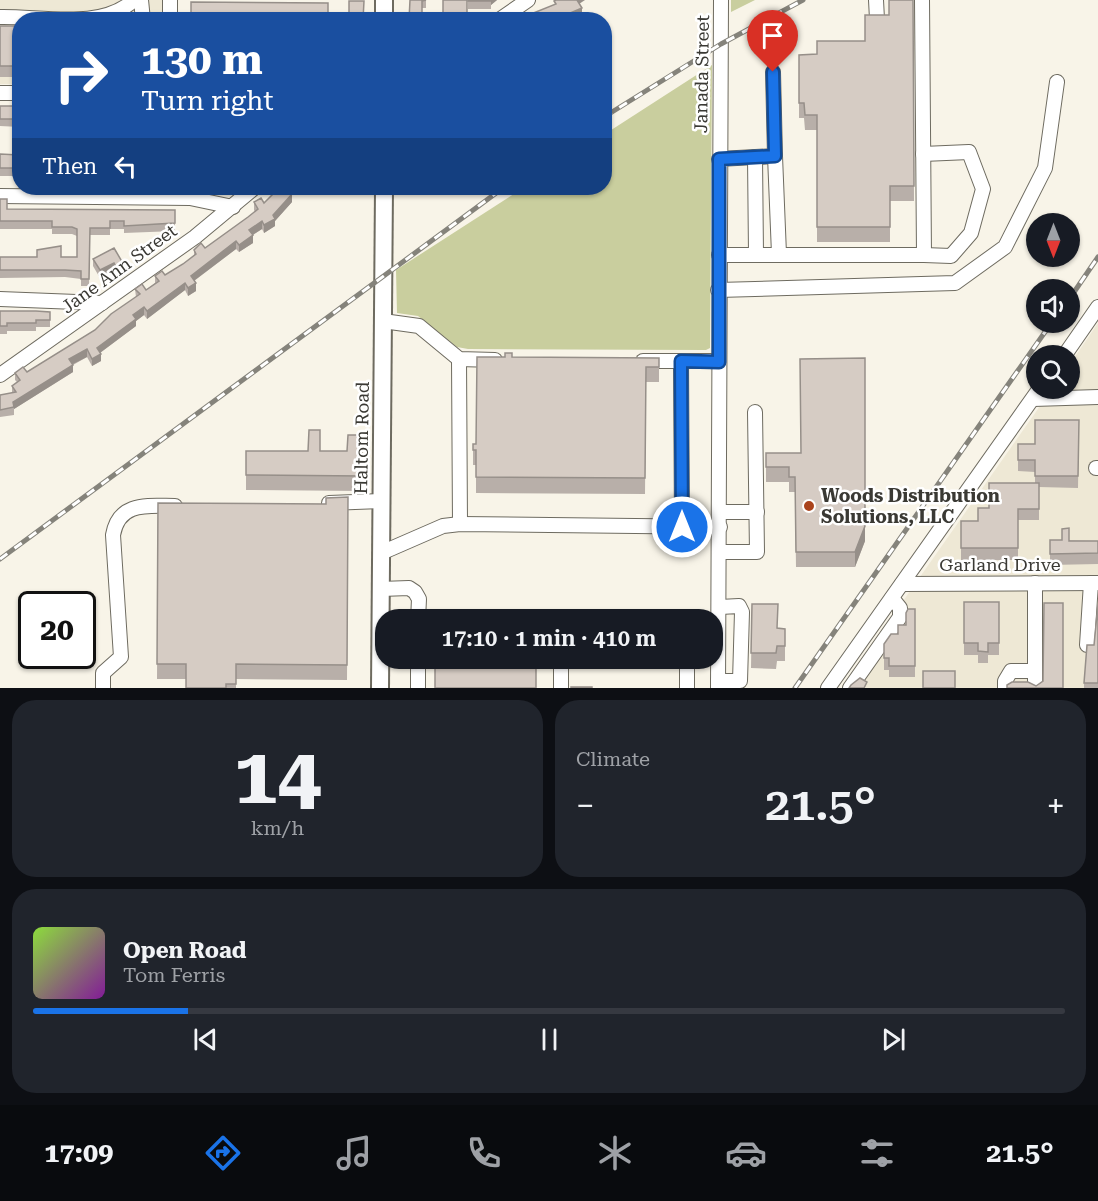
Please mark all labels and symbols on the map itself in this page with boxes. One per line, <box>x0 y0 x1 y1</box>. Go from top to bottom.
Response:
pin <box>747 10 798 72</box>
street label: Janada Street <box>690 14 713 133</box>
north arrow <box>1026 213 1080 267</box>
street label: Jane Ann Street <box>57 220 181 318</box>
street label: Haltom Road <box>350 381 373 495</box>
place label: Woods Distribution Solutions, LLC <box>821 485 1000 527</box>
position arrow <box>650 495 714 559</box>
marker: Woods Distribution Solutions, LLC <box>802 499 816 513</box>
street label: Garland Drive <box>939 554 1061 575</box>
speed limit sign: 20 <box>18 591 96 669</box>

